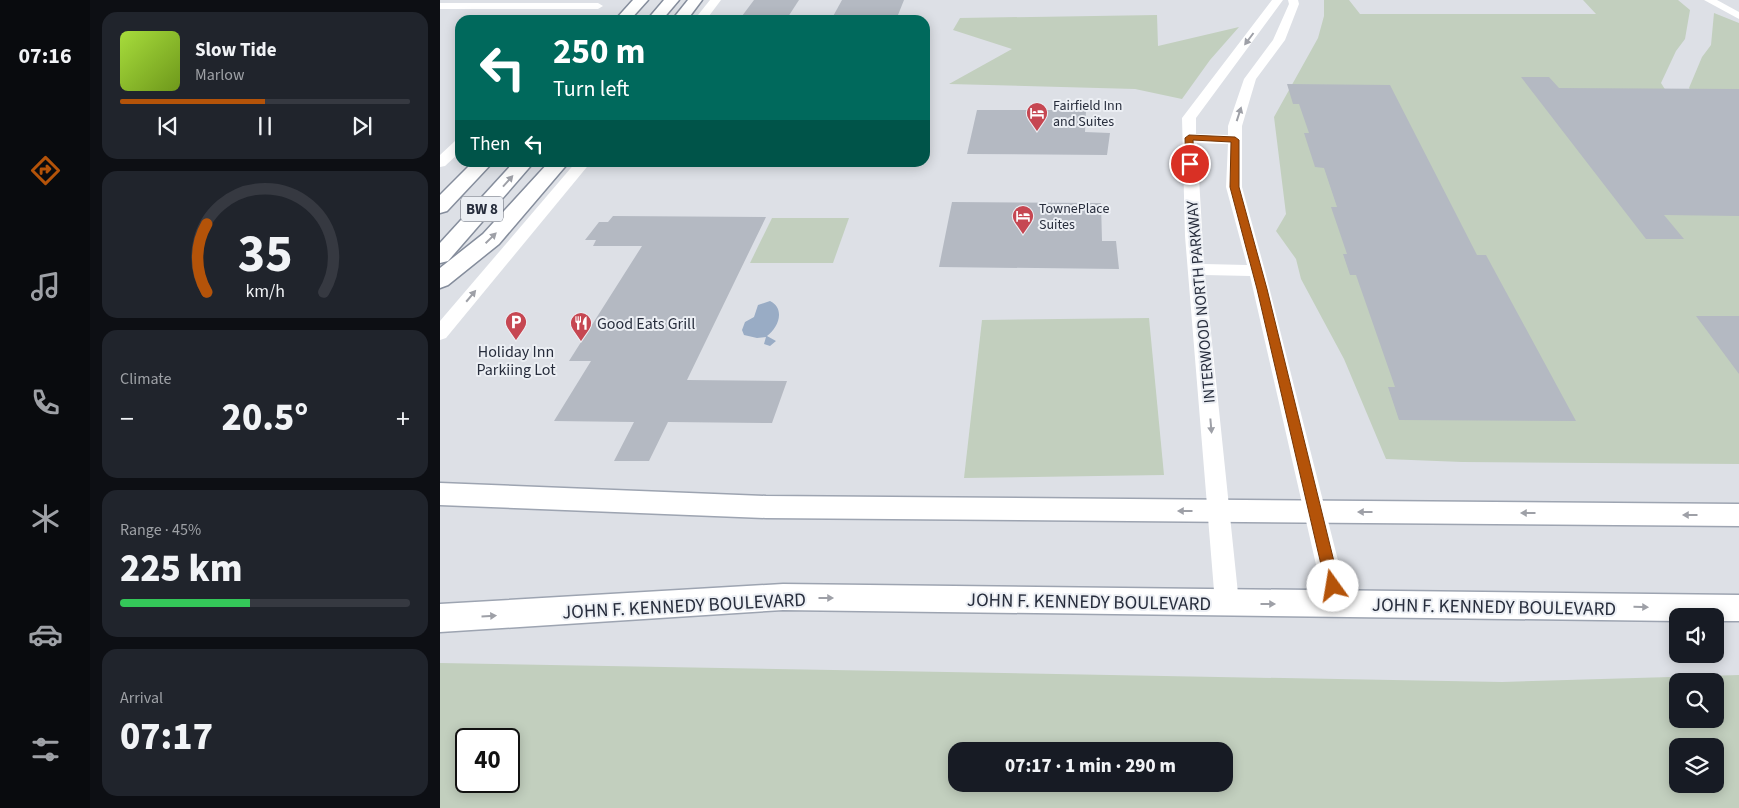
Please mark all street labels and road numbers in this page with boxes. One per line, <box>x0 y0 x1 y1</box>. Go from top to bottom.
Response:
road number: BW 8 <box>461 196 503 222</box>
street label: INTERWOOD NORTH PARKWAY <box>1181 199 1221 404</box>
street label: JOHN F. KENNEDY BOULEVARD <box>561 587 807 626</box>
street label: JOHN F. KENNEDY BOULEVARD <box>967 587 1211 618</box>
street label: JOHN F. KENNEDY BOULEVARD <box>1372 592 1616 623</box>

